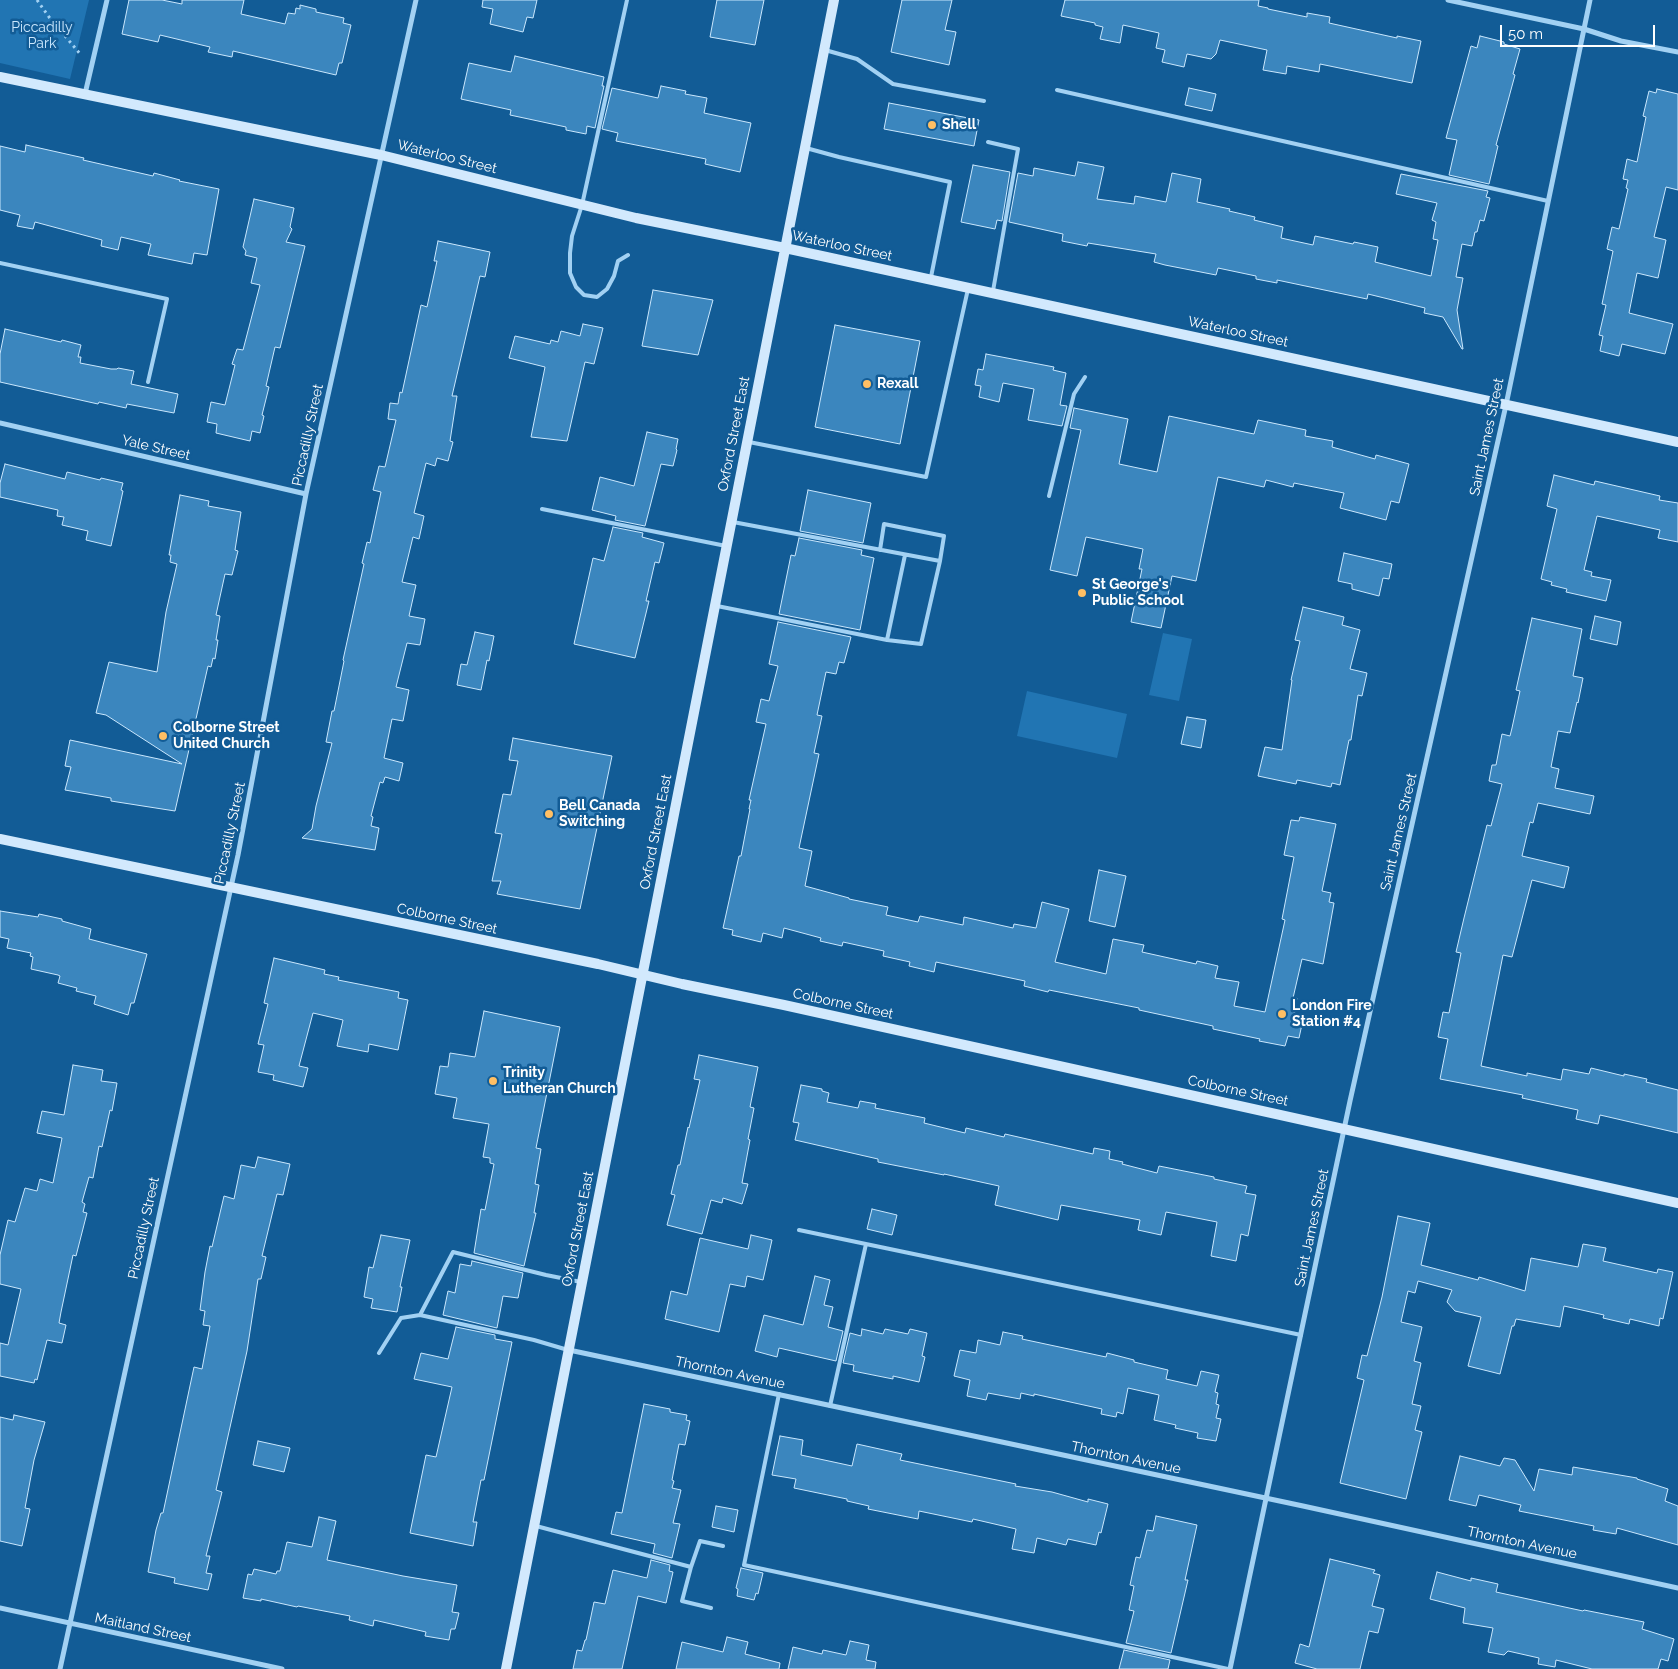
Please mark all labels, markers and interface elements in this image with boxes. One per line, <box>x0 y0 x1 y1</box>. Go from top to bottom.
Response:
scale bar <box>1503 15 1658 47</box>
park label: Piccadilly Park <box>11 20 73 52</box>
text: 50 m <box>1508 25 1543 43</box>
place label: Shell <box>942 117 976 133</box>
marker: Shell <box>926 119 938 131</box>
street label: Waterloo Street <box>395 137 499 177</box>
street label: Waterloo Street <box>790 227 894 265</box>
street label: Waterloo Street <box>1186 313 1290 351</box>
street label: Oxford Street East <box>715 375 753 493</box>
place label: Rexall <box>877 376 918 392</box>
street label: Saint James Street <box>1466 377 1508 497</box>
marker: Rexall <box>861 378 873 390</box>
street label: Piccadilly Street <box>289 382 327 488</box>
street label: Yale Street <box>120 432 192 464</box>
place label: St George's Public School <box>1092 577 1184 610</box>
marker: St George's Public School <box>1076 587 1088 599</box>
place label: Colborne Street United Church <box>173 720 280 752</box>
marker: Colborne Street United Church <box>157 730 169 742</box>
street label: Saint James Street <box>1377 772 1421 892</box>
street label: Oxford Street East <box>637 773 675 891</box>
street label: Piccadilly Street <box>211 780 249 886</box>
place label: Bell Canada Switching <box>559 798 640 830</box>
marker: Bell Canada Switching <box>543 808 555 820</box>
street label: Colborne Street <box>395 900 499 938</box>
street label: Colborne Street <box>791 985 895 1023</box>
place label: London Fire Station #4 <box>1292 998 1372 1030</box>
marker: London Fire Station #4 <box>1276 1008 1288 1020</box>
place label: Trinity Lutheran Church <box>503 1065 616 1098</box>
street label: Colborne Street <box>1186 1072 1290 1110</box>
marker: Trinity Lutheran Church <box>487 1075 499 1087</box>
street label: Saint James Street <box>1291 1168 1333 1288</box>
street label: Oxford Street East <box>559 1170 597 1288</box>
street label: Piccadilly Street <box>125 1175 163 1281</box>
street label: Thornton Avenue <box>674 1353 786 1393</box>
street label: Thornton Avenue <box>1070 1438 1182 1478</box>
street label: Thornton Avenue <box>1466 1523 1578 1563</box>
street label: Maitland Street <box>93 1610 193 1646</box>

